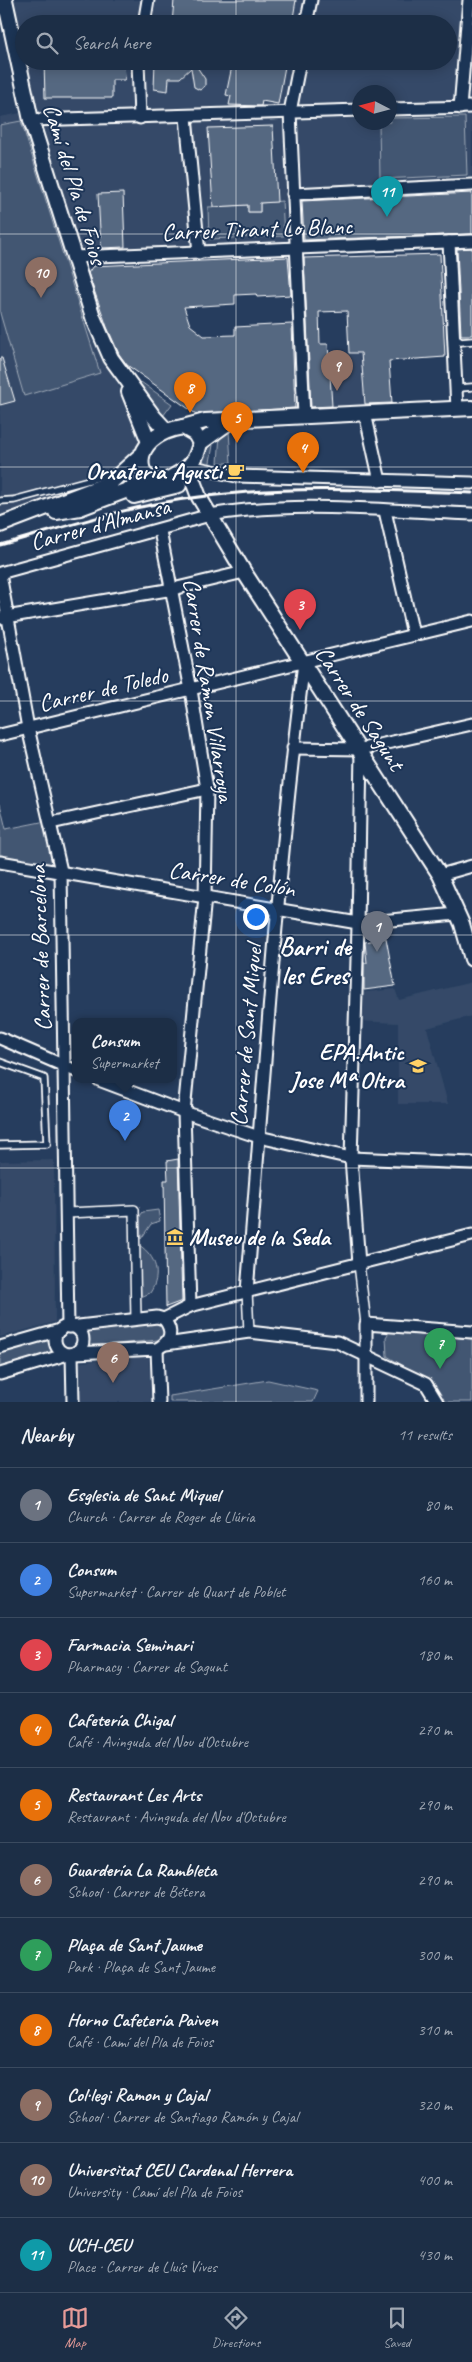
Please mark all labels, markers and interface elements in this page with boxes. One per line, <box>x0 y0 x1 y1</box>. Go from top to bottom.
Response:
search box <box>15 15 457 70</box>
icon: search <box>33 29 61 57</box>
text: Search here <box>73 31 150 55</box>
north arrow <box>352 85 397 130</box>
street label: Camí del Pla de Foios <box>36 100 114 271</box>
pin: 11 <box>371 176 403 217</box>
street label: Carrer Tirant Lo Blanc <box>161 211 354 247</box>
pin: 10 <box>25 257 57 298</box>
pin: 9 <box>321 350 353 391</box>
pin: 8 <box>174 372 206 413</box>
pin: 5 <box>221 402 253 443</box>
pin: 4 <box>287 432 319 473</box>
place label: Orxateria Agustí <box>86 456 227 486</box>
cafe icon: Orxateria Agustí <box>226 461 246 481</box>
street label: Carrer d'Almansa <box>27 491 174 557</box>
street label: Carrer de Ramon Villarroya <box>177 576 242 806</box>
pin: 3 <box>284 589 316 630</box>
street label: Carrer de Sagunt <box>309 640 412 778</box>
street label: Carrer de Toledo <box>36 659 172 718</box>
street label: Carrer de Colón <box>167 854 299 904</box>
street label: Carrer de Barcelona <box>22 863 58 1032</box>
your location <box>243 904 269 930</box>
pin: 1 <box>361 911 393 952</box>
district label: Barri de les Eres <box>279 931 352 992</box>
street label: Carrer de Sant Miquel <box>223 939 269 1127</box>
popup <box>72 1018 177 1083</box>
text: Consum <box>90 1029 140 1053</box>
place label: EPA.Antic Jose Mª Oltra <box>288 1037 406 1095</box>
text: Supermarket <box>90 1053 159 1073</box>
school or university icon: EPA.Antic Jose Mª Oltra <box>408 1056 428 1076</box>
pin: 2 <box>109 1100 141 1141</box>
place label: Museu de la Seda <box>189 1222 332 1252</box>
museum icon: Museu de la Seda <box>165 1227 185 1247</box>
pin: 7 <box>424 1328 456 1369</box>
pin: 6 <box>97 1342 129 1383</box>
text: Nearby <box>20 1422 73 1448</box>
text: 11 results <box>398 1425 452 1445</box>
text: Esglesia de Sant Miquel <box>67 1483 220 1507</box>
text: 1 <box>32 1495 40 1515</box>
text: 80 m <box>425 1495 452 1515</box>
text: Church · Carrer de Roger de Llúria <box>67 1507 255 1527</box>
text: Consum <box>67 1558 116 1582</box>
text: 2 <box>32 1570 40 1590</box>
text: 160 m <box>418 1570 452 1590</box>
text: Supermarket · Carrer de Quart de Poblet <box>67 1582 285 1602</box>
text: Farmacia Seminari <box>67 1633 192 1657</box>
text: 3 <box>32 1645 40 1665</box>
text: 180 m <box>418 1645 452 1665</box>
text: Pharmacy · Carrer de Sagunt <box>67 1657 227 1677</box>
text: Cafetería Chigal <box>67 1708 173 1732</box>
text: 4 <box>32 1720 40 1740</box>
text: 270 m <box>418 1720 452 1740</box>
text: Café · Avinguda del Nou d'Octubre <box>67 1732 248 1752</box>
text: Restaurant Les Arts <box>67 1783 201 1807</box>
text: 5 <box>33 1795 39 1815</box>
text: 290 m <box>418 1795 452 1815</box>
text: Restaurant · Avinguda del Nou d'Octubre <box>67 1807 286 1827</box>
text: Guardería La Rambleta <box>67 1858 216 1882</box>
text: 6 <box>32 1870 40 1890</box>
text: 290 m <box>418 1870 452 1890</box>
text: School · Carrer de Bétera <box>67 1882 205 1902</box>
text: Plaça de Sant Jaume <box>67 1933 202 1957</box>
text: 7 <box>32 1945 40 1965</box>
text: 300 m <box>418 1945 452 1965</box>
text: Park · Plaça de Sant Jaume <box>67 1957 215 1977</box>
text: Horno Cafetería Paiven <box>67 2008 218 2032</box>
text: 8 <box>32 2020 40 2040</box>
text: 310 m <box>418 2020 452 2040</box>
text: Café · Camí del Pla de Foios <box>67 2032 213 2052</box>
text: Col·legi Ramon y Cajal <box>67 2083 207 2107</box>
text: 9 <box>32 2095 40 2115</box>
text: 320 m <box>418 2095 452 2115</box>
text: School · Carrer de Santiago Ramón y Cajal <box>67 2107 298 2127</box>
text: Universitat CEU Cardenal Herrera <box>67 2158 292 2182</box>
text: 10 <box>29 2170 43 2190</box>
text: 400 m <box>418 2170 452 2190</box>
text: University · Camí del Pla de Foios <box>67 2182 242 2202</box>
text: UCH-CEU <box>67 2233 130 2257</box>
text: 11 <box>29 2245 43 2265</box>
text: 430 m <box>418 2245 452 2265</box>
text: Place · Carrer de Lluís Vives <box>67 2257 217 2277</box>
tab: Map <box>61 2304 89 2351</box>
tab: Directions <box>212 2304 260 2351</box>
tab: Saved <box>383 2304 411 2351</box>

